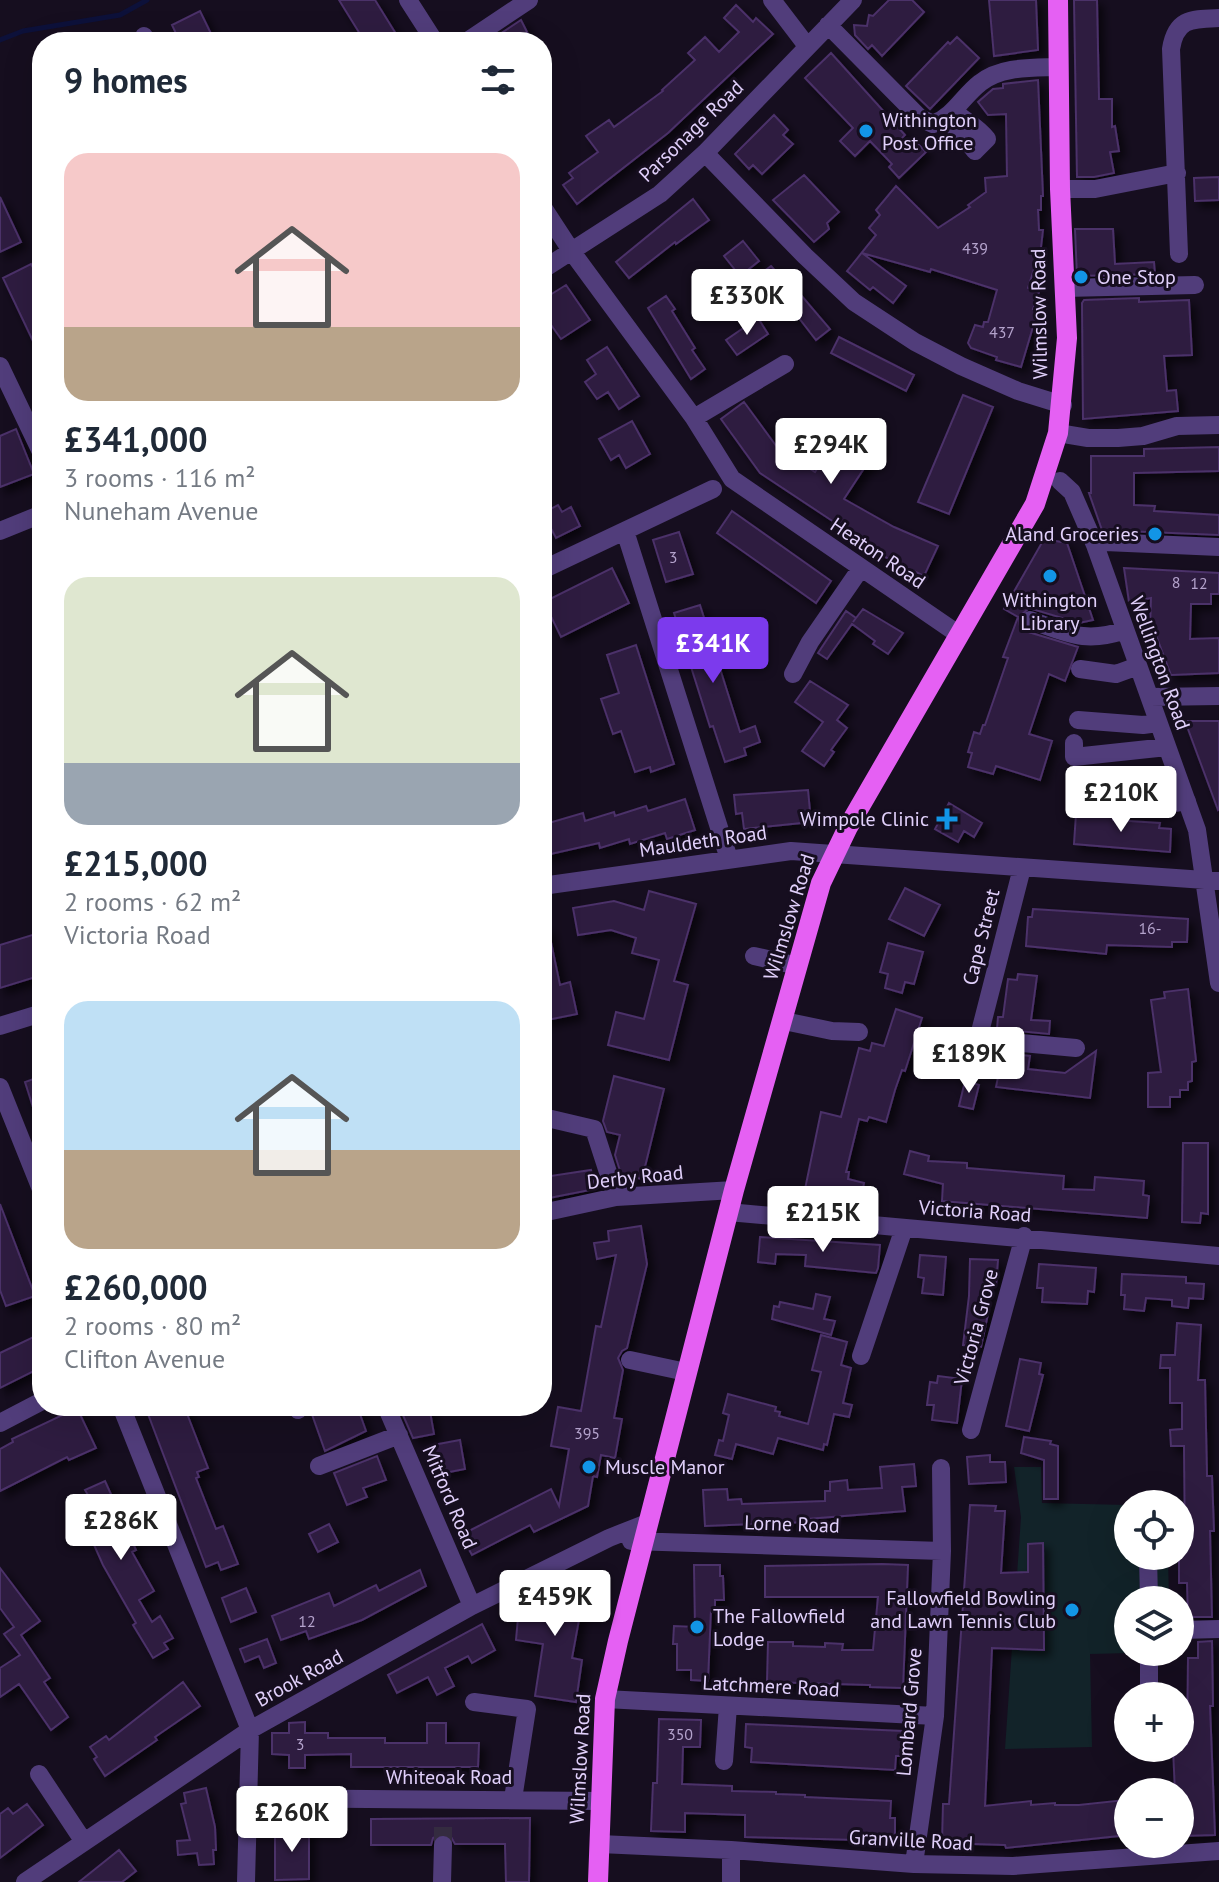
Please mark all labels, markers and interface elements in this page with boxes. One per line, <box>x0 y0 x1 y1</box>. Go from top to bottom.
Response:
text: 9 homes <box>64 58 188 102</box>
icon: filters <box>476 58 520 102</box>
street label: Parsonage Road <box>633 74 749 188</box>
place label: Withington Post Office <box>882 107 977 156</box>
marker: Withington Post Office <box>857 122 875 140</box>
icon: home <box>220 205 364 349</box>
house number: 439 <box>962 238 988 258</box>
street label: Wilmslow Road <box>1025 248 1053 380</box>
place label: One Stop <box>1097 264 1176 290</box>
marker: One Stop <box>1072 268 1090 286</box>
pin: £330K <box>691 269 803 337</box>
text: £330K <box>709 278 785 311</box>
house number: 437 <box>989 322 1015 342</box>
text: £341,000 <box>64 417 208 461</box>
pin: £294K <box>775 418 887 486</box>
text: £294K <box>793 427 869 460</box>
text: 3 rooms · 116 m² <box>64 461 256 494</box>
text: Nuneham Avenue <box>64 494 258 527</box>
street label: Heaton Road <box>825 512 931 594</box>
place label: Aland Groceries <box>1005 521 1139 547</box>
marker: Aland Groceries <box>1146 525 1164 543</box>
house number: 3 <box>669 547 677 567</box>
marker: Withington Library <box>1041 567 1059 585</box>
house number: 8 <box>1172 572 1180 592</box>
house number: 12 <box>1190 573 1208 593</box>
place label: Withington Library <box>1003 587 1097 636</box>
street label: Wellington Road <box>1124 593 1196 733</box>
pin: £341K <box>657 617 769 685</box>
text: £341K <box>675 626 751 659</box>
icon: home <box>220 629 364 773</box>
pin: £210K <box>1065 766 1177 834</box>
text: £210K <box>1083 775 1159 808</box>
place label: Wimpole Clinic <box>800 806 929 832</box>
marker: Wimpole Clinic <box>936 808 958 830</box>
street label: Mauldeth Road <box>637 819 769 863</box>
text: £215,000 <box>64 841 208 885</box>
street label: Wilmslow Road <box>757 851 821 983</box>
text: 2 rooms · 62 m² <box>64 885 241 918</box>
street label: Cape Street <box>956 886 1006 988</box>
text: Victoria Road <box>64 918 211 951</box>
house number: 16- <box>1138 918 1162 938</box>
pin: £189K <box>913 1027 1025 1095</box>
text: £189K <box>931 1036 1007 1069</box>
icon: home <box>220 1053 364 1197</box>
street label: Derby Road <box>585 1159 685 1195</box>
pin: £215K <box>767 1186 879 1254</box>
street label: Victoria Road <box>917 1194 1032 1228</box>
text: £215K <box>785 1195 861 1228</box>
text: £260,000 <box>64 1265 208 1309</box>
street label: Victoria Grove <box>948 1266 1004 1389</box>
text: 2 rooms · 80 m² <box>64 1309 241 1342</box>
text: Clifton Avenue <box>64 1342 225 1375</box>
house number: 395 <box>574 1423 600 1443</box>
street label: Mitford Road <box>417 1441 483 1553</box>
place label: Muscle Manor <box>605 1454 725 1480</box>
marker: Muscle Manor <box>580 1458 598 1476</box>
map controls <box>1114 1490 1194 1858</box>
button: locate <box>1114 1490 1194 1570</box>
pin: £286K <box>65 1494 177 1562</box>
text: £286K <box>83 1503 159 1536</box>
street label: Lorne Road <box>744 1509 840 1539</box>
pin: £459K <box>499 1570 611 1638</box>
text: £459K <box>517 1579 593 1612</box>
place label: Fallowfield Bowling and Lawn Tennis Club <box>870 1585 1056 1634</box>
button: layers <box>1114 1586 1194 1666</box>
marker: Fallowfield Bowling and Lawn Tennis Club <box>1063 1601 1081 1619</box>
place label: The Fallowfield Lodge <box>713 1603 845 1652</box>
house number: 12 <box>298 1611 316 1631</box>
marker: The Fallowfield Lodge <box>688 1618 706 1636</box>
street label: Brook Road <box>250 1643 348 1713</box>
street label: Lombard Grove <box>890 1647 928 1777</box>
street label: Latchmere Road <box>702 1669 840 1703</box>
button: + <box>1114 1682 1194 1762</box>
street label: Wilmslow Road <box>564 1693 596 1825</box>
house number: 350 <box>667 1724 693 1744</box>
house number: 3 <box>296 1734 304 1754</box>
street label: Whiteoak Road <box>386 1764 512 1790</box>
button: − <box>1114 1778 1194 1858</box>
pin: £260K <box>236 1786 348 1854</box>
text: £260K <box>254 1795 330 1828</box>
street label: Granville Road <box>848 1824 974 1856</box>

